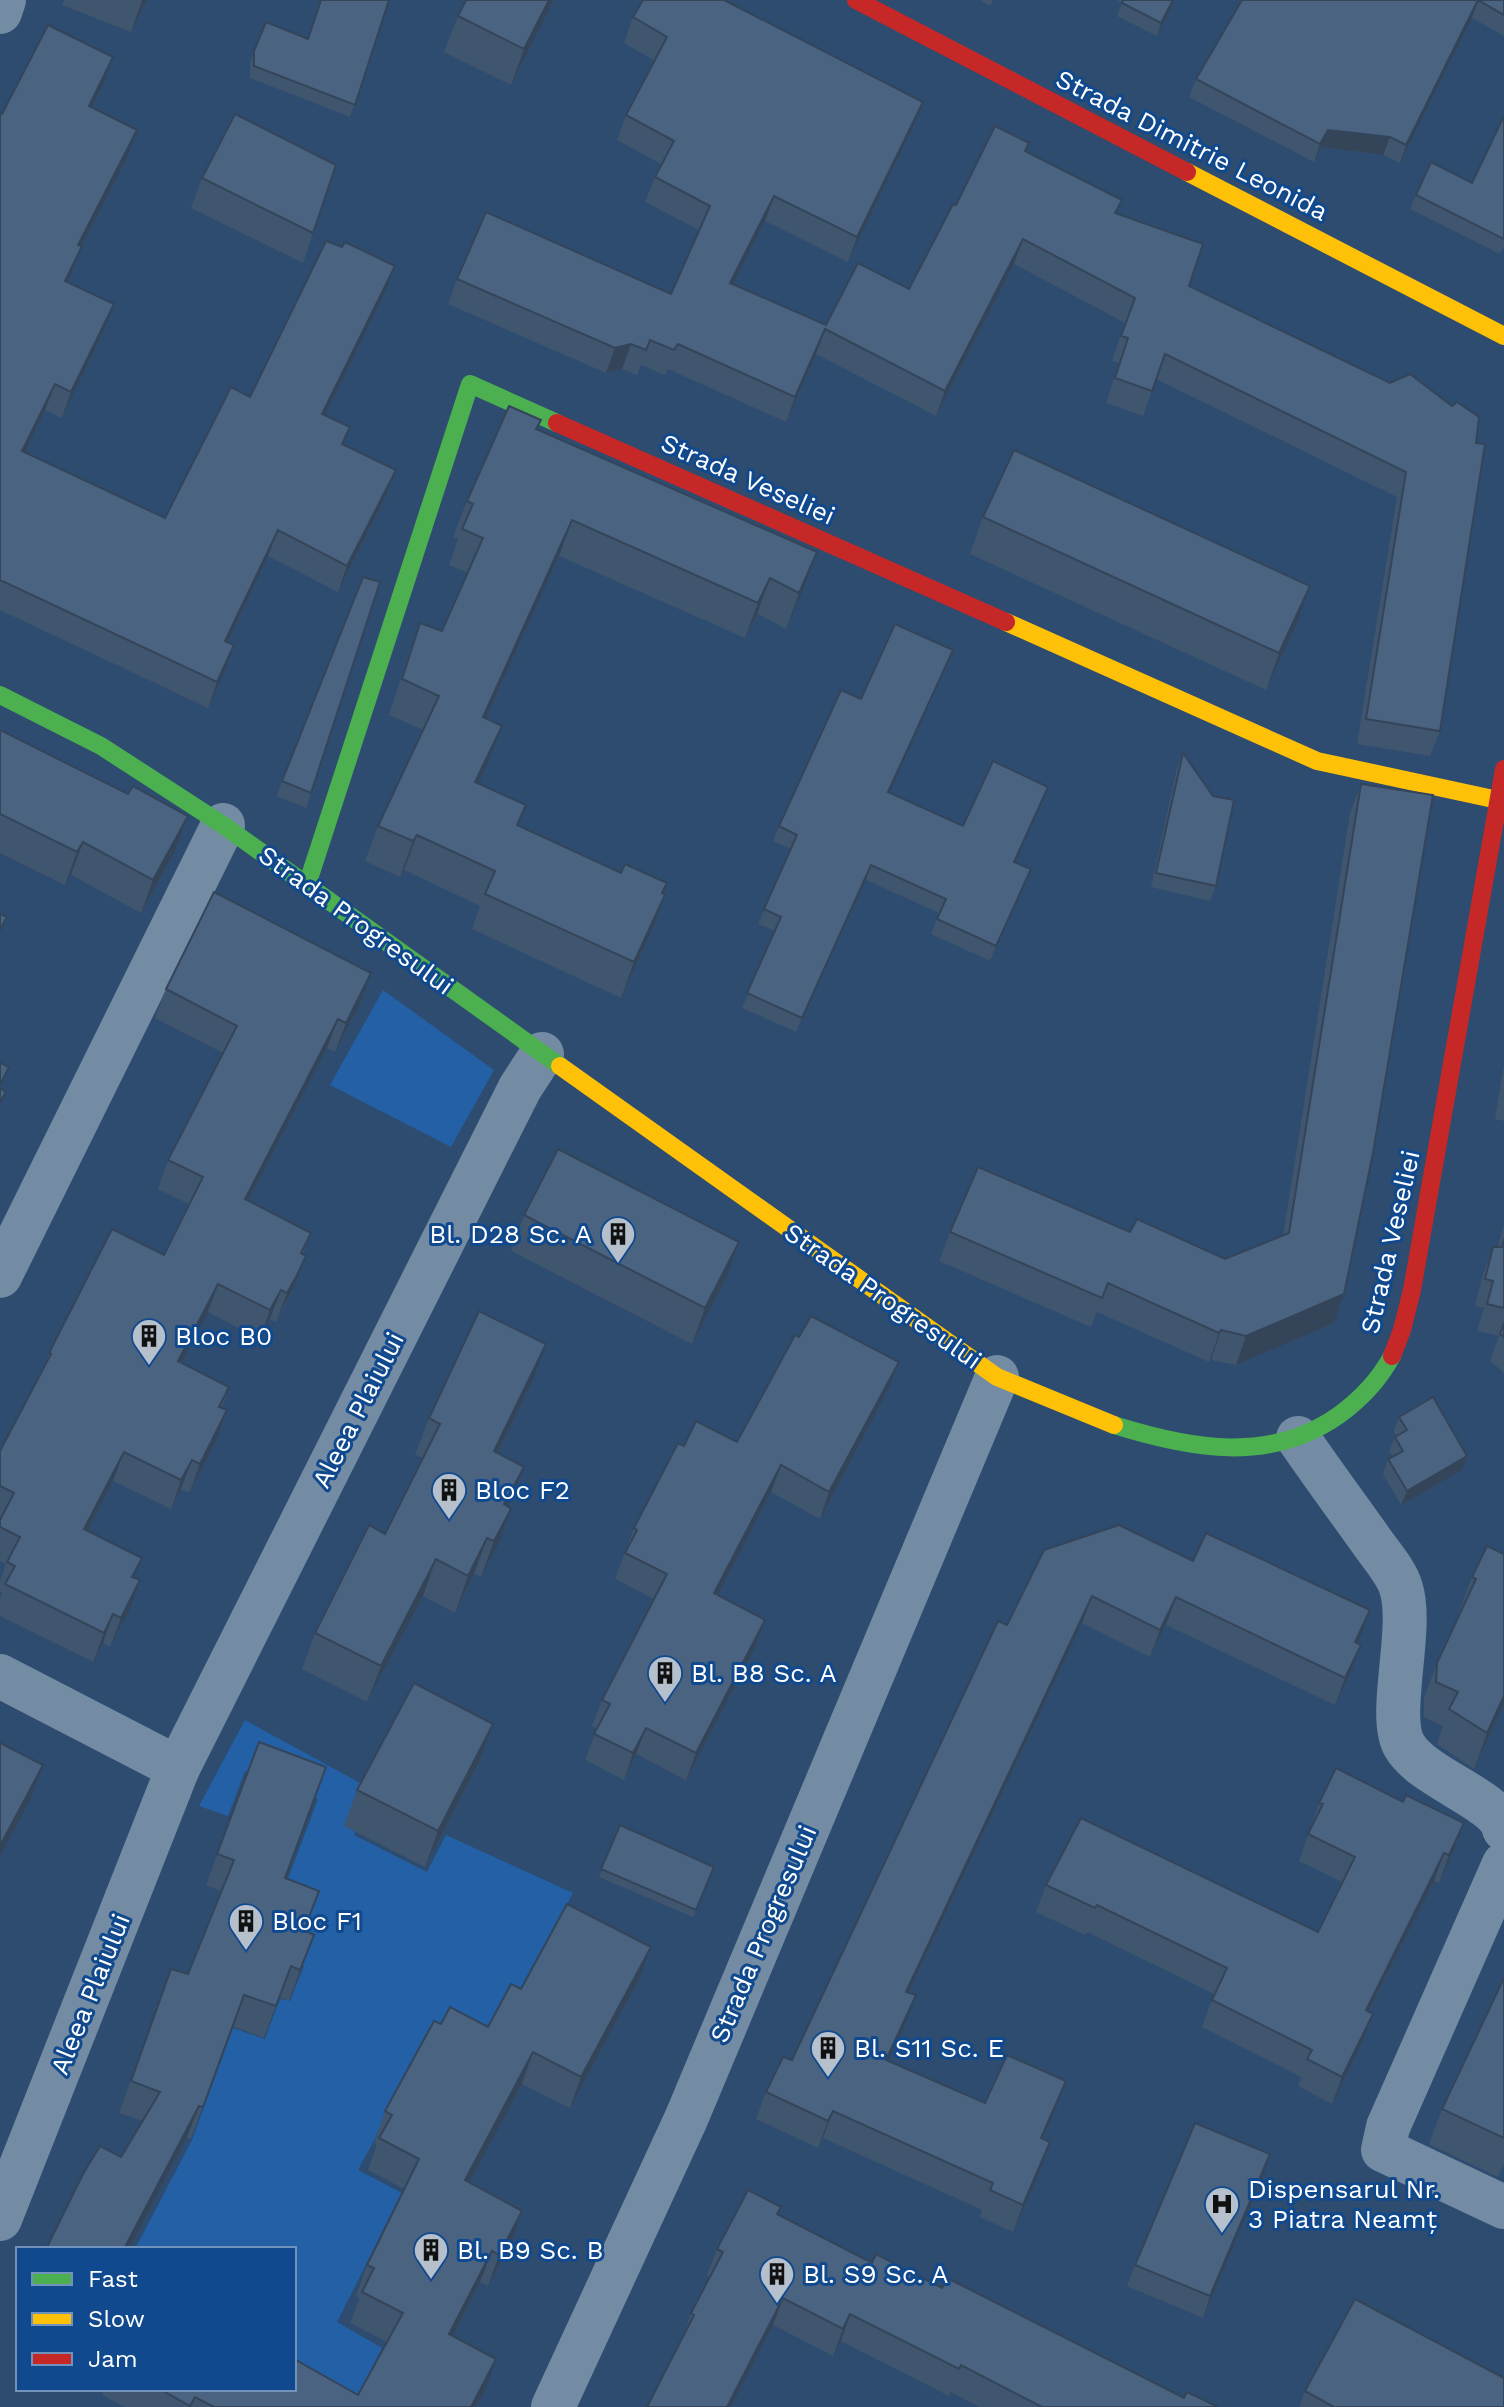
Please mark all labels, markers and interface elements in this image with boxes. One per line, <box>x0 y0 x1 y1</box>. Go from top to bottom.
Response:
street label: Strada Dimitrie Leonida <box>1051 63 1333 227</box>
street label: Strada Veseliei <box>656 427 840 531</box>
street label: Strada Progresului <box>253 839 459 1001</box>
street label: Strada Veseliei <box>1354 1147 1426 1337</box>
building icon: Bl. D28 Sc. A <box>599 1215 637 1265</box>
street label: Strada Progresului <box>779 1217 987 1375</box>
place label: Bl. D28 Sc. A <box>429 1219 592 1249</box>
building icon: Bloc B0 <box>130 1317 168 1367</box>
place label: Bloc B0 <box>175 1321 272 1351</box>
street label: Aleea Plaiului <box>306 1327 410 1493</box>
building icon: Bloc F2 <box>430 1471 468 1521</box>
place label: Bloc F2 <box>475 1475 570 1505</box>
building icon: Bl. B8 Sc. A <box>646 1654 684 1704</box>
place label: Bl. B8 Sc. A <box>691 1658 837 1688</box>
street label: Strada Progresului <box>704 1821 822 2047</box>
building icon: Bloc F1 <box>227 1902 265 1952</box>
place label: Bloc F1 <box>272 1906 362 1936</box>
street label: Aleea Plaiului <box>44 1909 136 2079</box>
building icon: Bl. S11 Sc. E <box>809 2029 847 2079</box>
place label: Bl. S11 Sc. E <box>854 2033 1004 2063</box>
place label: Dispensarul Nr. 3 Piatra Neamț <box>1248 2174 1440 2234</box>
hospital icon: Dispensarul Nr. 3 Piatra Neamț <box>1203 2185 1241 2235</box>
building icon: Bl. B9 Sc. B <box>412 2231 450 2281</box>
place label: Bl. B9 Sc. B <box>457 2235 604 2265</box>
legend <box>16 2247 296 2391</box>
building icon: Bl. S9 Sc. A <box>758 2255 796 2305</box>
place label: Bl. S9 Sc. A <box>803 2259 948 2289</box>
text: Fast <box>88 2265 138 2293</box>
text: Slow <box>88 2305 145 2333</box>
text: Jam <box>88 2345 138 2373</box>

